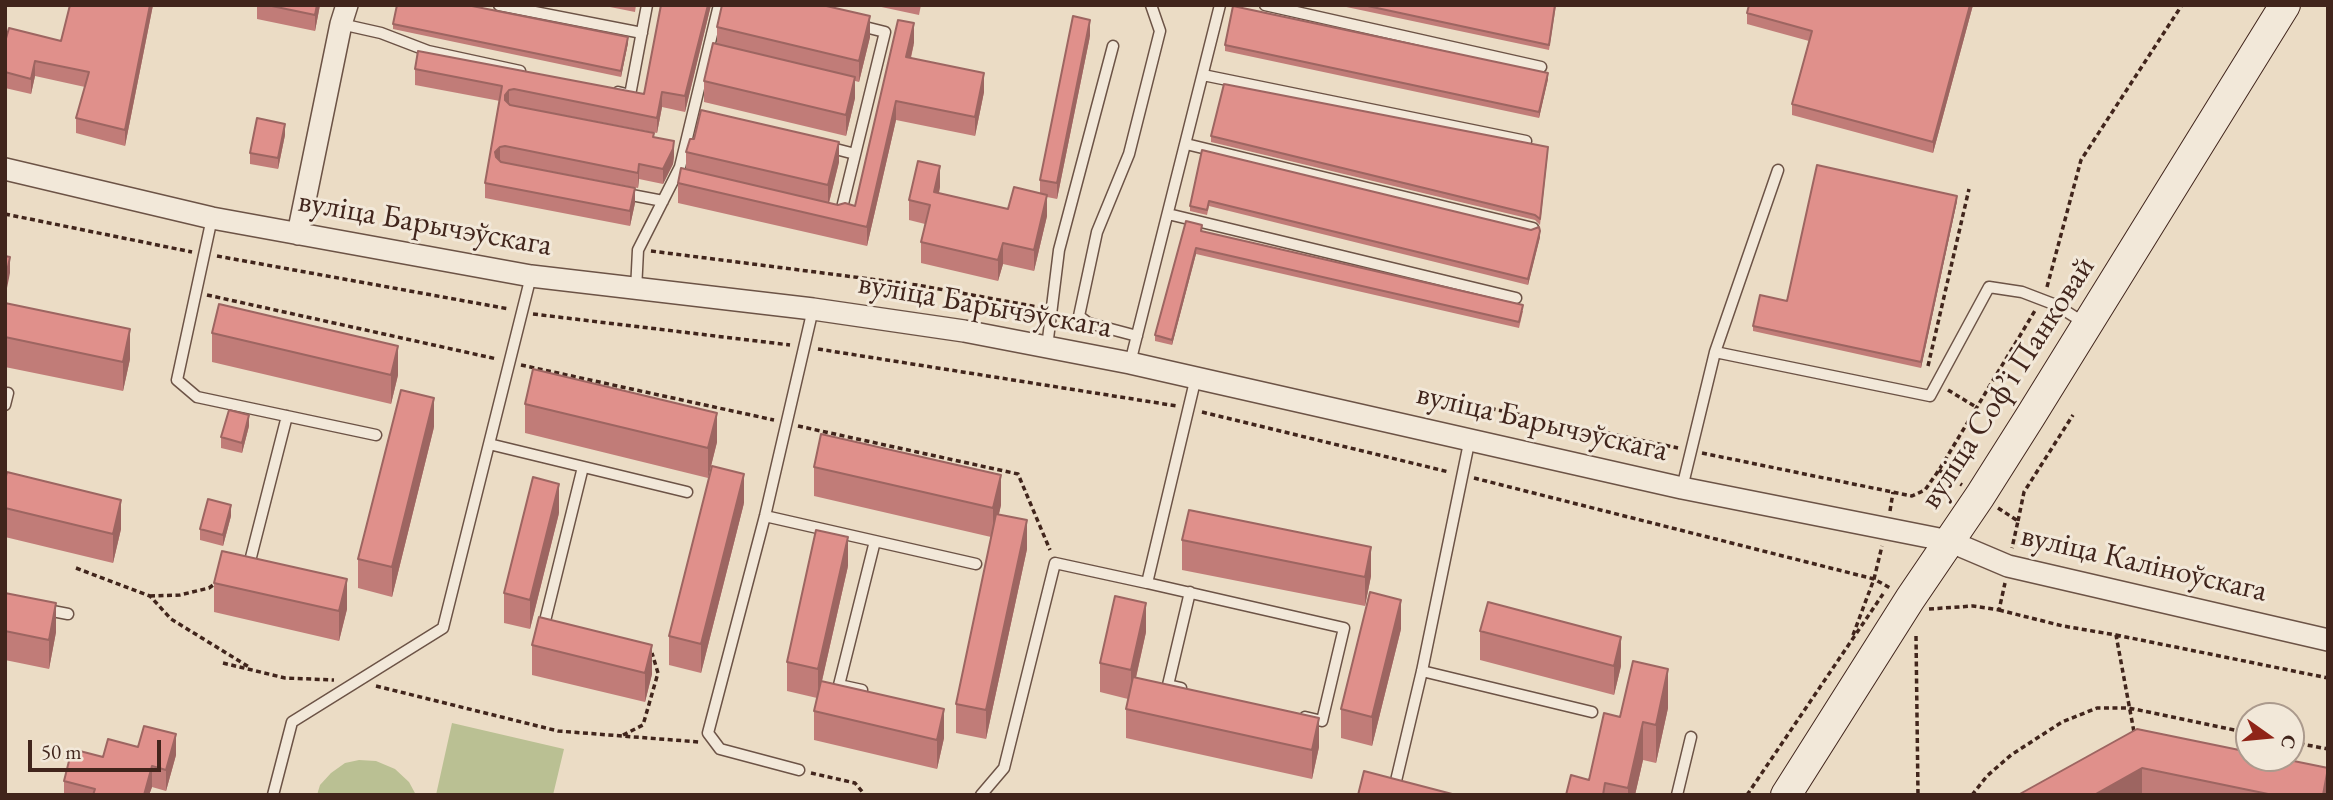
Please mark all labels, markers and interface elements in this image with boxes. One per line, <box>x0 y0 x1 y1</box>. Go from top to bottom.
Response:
street label: вуліца Барычэўскага <box>295 183 555 265</box>
street label: вуліца Софʼі Панковай <box>1912 250 2104 516</box>
street label: вуліца Барычэўскага <box>855 265 1115 347</box>
street label: вуліца Барычэўскага <box>1413 375 1671 471</box>
street label: вуліца Каліноўскага <box>2017 517 2271 611</box>
north arrow <box>2235 702 2305 772</box>
scale bar <box>32 726 164 770</box>
text: С <box>2275 732 2303 752</box>
text: 50 m <box>41 738 82 765</box>

